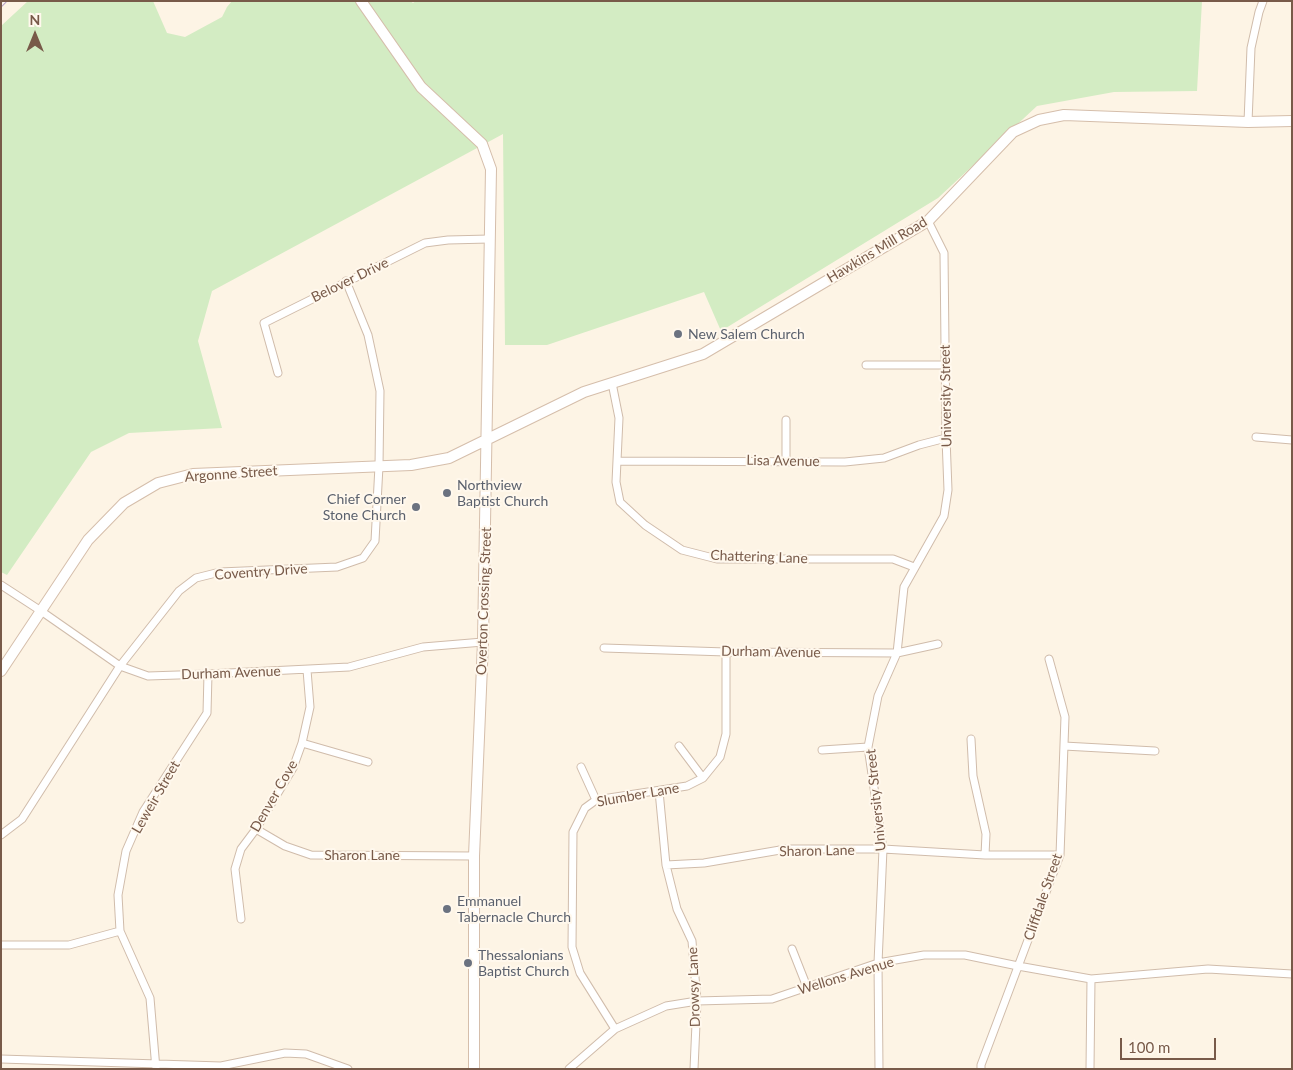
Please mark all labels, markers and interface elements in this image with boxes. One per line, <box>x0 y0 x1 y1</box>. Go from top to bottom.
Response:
north arrow <box>10 10 60 60</box>
text: N <box>30 11 40 28</box>
street label: Hawkins Mill Road <box>824 213 930 287</box>
street label: Belover Drive <box>309 254 391 306</box>
place label: New Salem Church <box>688 326 805 342</box>
marker: New Salem Church <box>672 328 684 340</box>
street label: University Street <box>937 344 955 448</box>
street label: Lisa Avenue <box>746 452 820 470</box>
street label: Argonne Street <box>184 462 278 486</box>
place label: Northview Baptist Church <box>457 477 548 510</box>
marker: Northview Baptist Church <box>441 487 453 499</box>
place label: Chief Corner Stone Church <box>323 491 406 524</box>
marker: Chief Corner Stone Church <box>410 501 422 513</box>
street label: Overton Crossing Street <box>473 527 495 675</box>
street label: Chattering Lane <box>710 547 808 567</box>
street label: Coventry Drive <box>214 560 308 584</box>
street label: Durham Avenue <box>721 643 821 661</box>
street label: Durham Avenue <box>181 663 281 683</box>
street label: University Street <box>862 748 890 852</box>
street label: Denver Cove <box>247 757 301 835</box>
street label: Leweir Street <box>128 758 184 836</box>
street label: Slumber Lane <box>595 779 681 811</box>
street label: Sharon Lane <box>779 842 855 860</box>
street label: Sharon Lane <box>324 847 400 863</box>
street label: Cliffdale Street <box>1020 851 1066 943</box>
place label: Emmanuel Tabernacle Church <box>457 893 571 926</box>
marker: Emmanuel Tabernacle Church <box>441 903 453 915</box>
place label: Thessalonians Baptist Church <box>478 947 569 980</box>
street label: Drowsy Lane <box>684 947 704 1027</box>
street label: Wellons Avenue <box>796 953 896 999</box>
marker: Thessalonians Baptist Church <box>462 957 474 969</box>
scale bar <box>1123 1028 1219 1060</box>
text: 100 m <box>1128 1038 1170 1056</box>

